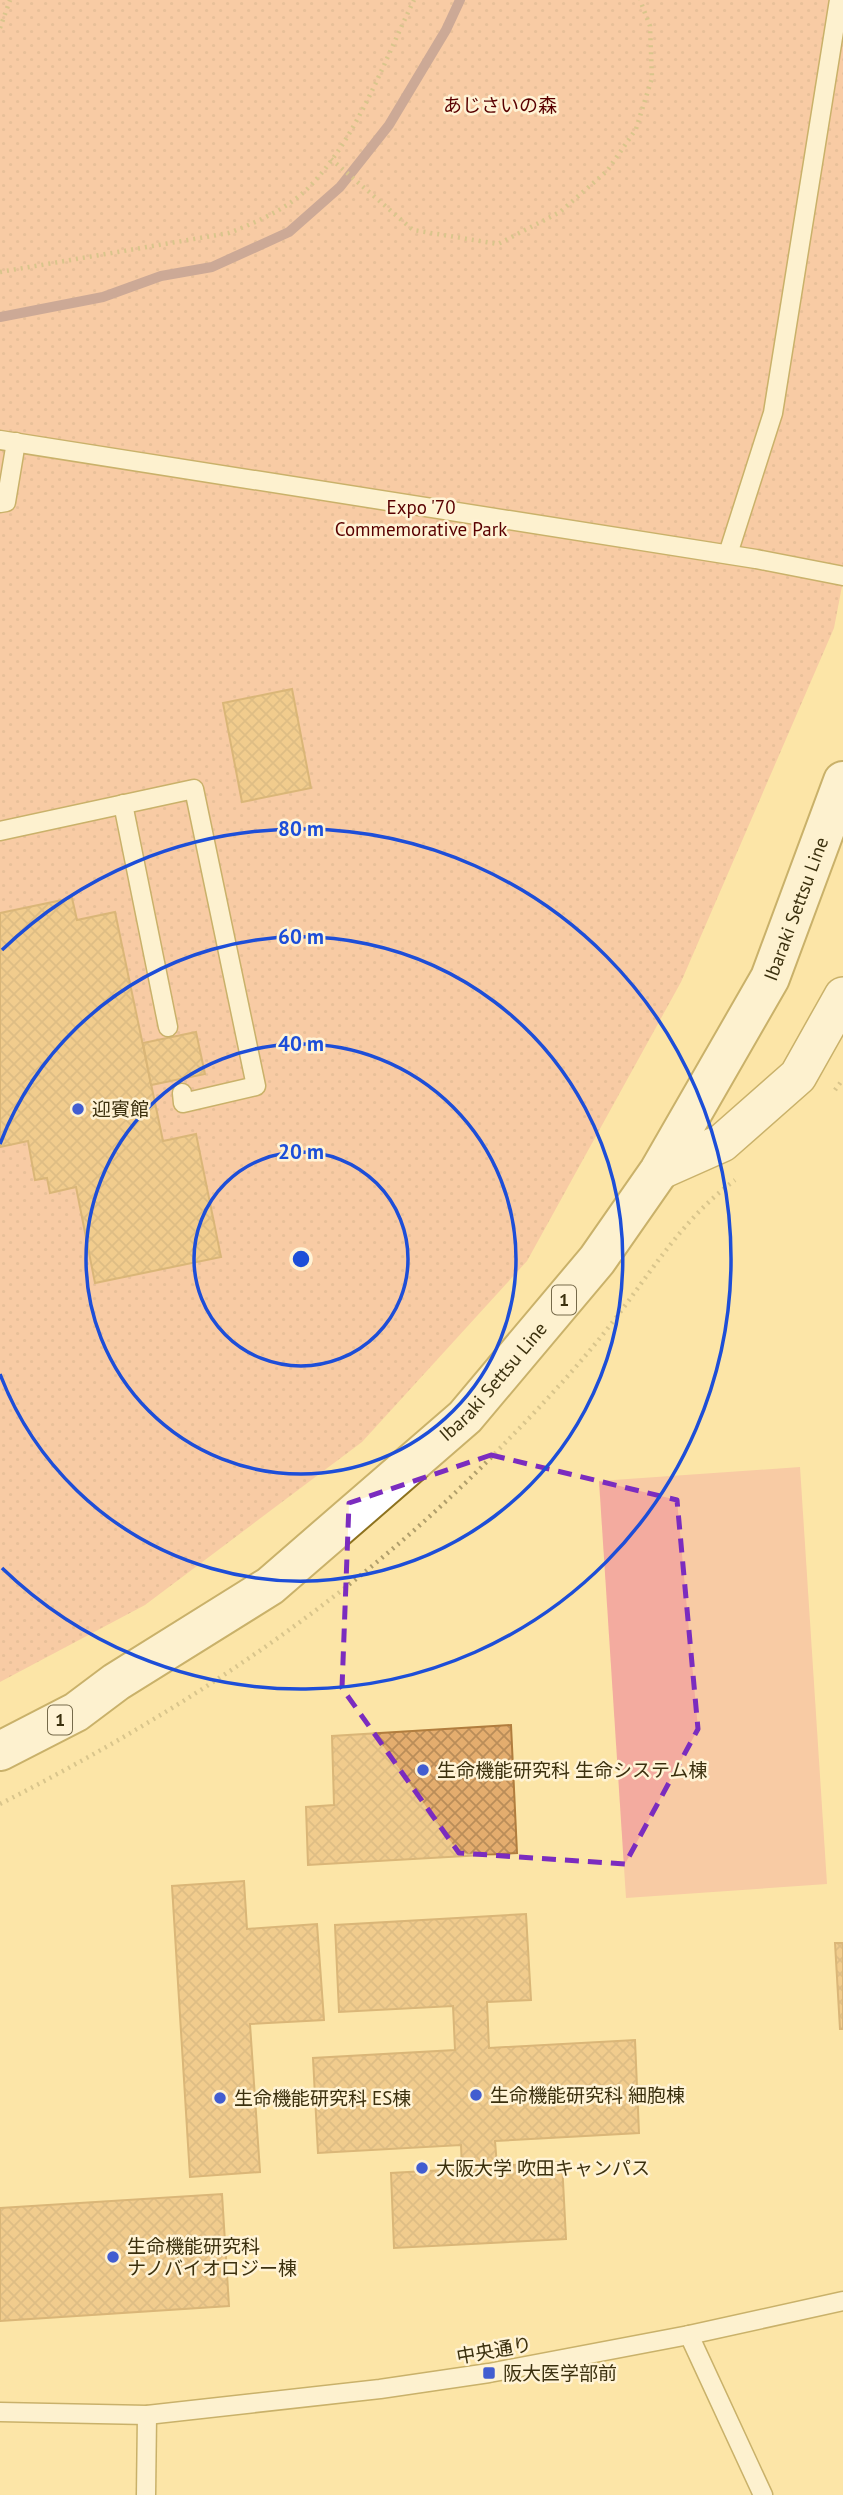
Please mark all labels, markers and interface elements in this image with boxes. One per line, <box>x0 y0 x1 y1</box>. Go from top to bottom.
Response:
park label: あじさいの森 <box>443 93 557 117</box>
park label: Expo '70 Commemorative Park <box>335 495 507 541</box>
text: 80 m <box>278 815 324 842</box>
street label: Ibaraki Settsu Line <box>758 834 833 984</box>
text: 60 m <box>278 923 324 950</box>
text: 40 m <box>278 1030 324 1057</box>
place label: 迎賓館 <box>92 1097 149 1121</box>
marker: 迎賓館 <box>70 1101 86 1117</box>
text: 20 m <box>278 1138 324 1165</box>
centre of rings <box>289 1247 313 1271</box>
road number: 1 <box>552 1286 576 1315</box>
street label: Ibaraki Settsu Line <box>434 1317 552 1446</box>
road number: 1 <box>48 1706 72 1735</box>
place label: 生命機能研究科 生命システム棟 <box>437 1758 708 1782</box>
marker: 生命機能研究科 生命システム棟 <box>415 1762 431 1778</box>
place label: 生命機能研究科 細胞棟 <box>490 2083 685 2107</box>
place label: 生命機能研究科 ES棟 <box>234 2086 411 2110</box>
marker: 生命機能研究科 細胞棟 <box>468 2087 484 2103</box>
marker: 生命機能研究科 ES棟 <box>212 2090 228 2106</box>
place label: 大阪大学 吹田キャンパス <box>436 2156 650 2180</box>
marker: 大阪大学 吹田キャンパス <box>414 2160 430 2176</box>
place label: 生命機能研究科 ナノバイオロジー棟 <box>127 2234 297 2280</box>
marker: 生命機能研究科 ナノバイオロジー棟 <box>105 2249 121 2265</box>
street label: 中央通り <box>454 2332 534 2368</box>
place label: 阪大医学部前 <box>503 2361 617 2385</box>
marker: 阪大医学部前 <box>481 2365 497 2381</box>

